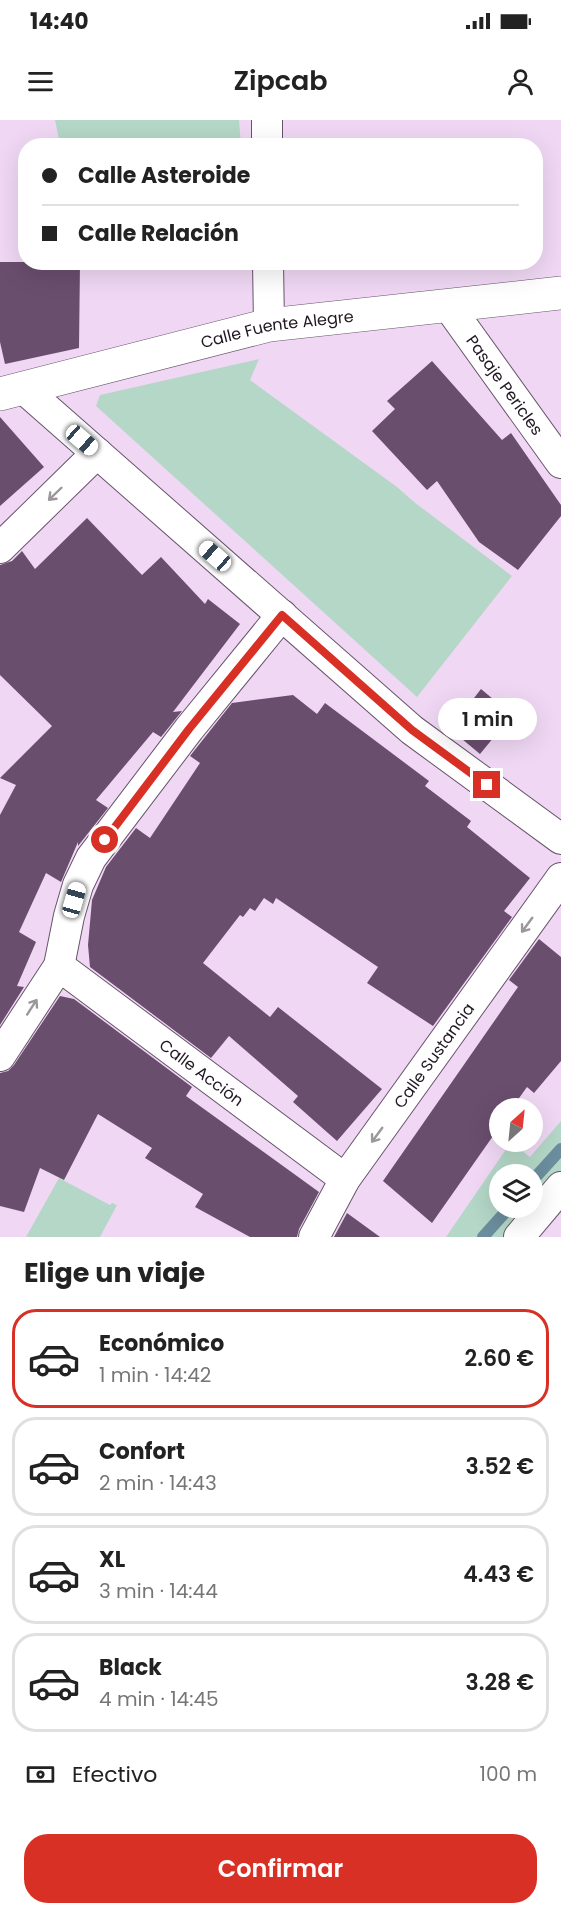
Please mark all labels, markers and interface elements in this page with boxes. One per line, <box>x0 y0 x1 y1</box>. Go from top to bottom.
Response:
text: 14:40 <box>30 6 89 37</box>
text: Zipcab <box>233 62 328 99</box>
icon: menu <box>24 65 57 98</box>
icon: person <box>504 65 537 98</box>
text: Calle Asteroide <box>78 160 250 191</box>
text: Calle Relación <box>78 218 239 249</box>
street label: Calle Fuente Alegre <box>198 305 355 354</box>
street label: Pasaje Pericles <box>461 330 548 440</box>
car <box>63 421 101 459</box>
one-way arrow <box>48 486 63 501</box>
car <box>196 537 234 575</box>
callout: 1 min <box>438 698 536 740</box>
text: 1 min <box>462 705 513 733</box>
route end <box>473 771 500 798</box>
route start <box>91 826 118 853</box>
car <box>60 880 88 920</box>
one-way arrow <box>521 917 533 933</box>
street label: Calle Sustancia <box>388 998 480 1113</box>
one-way arrow <box>26 999 38 1016</box>
street label: Calle Acción <box>155 1034 248 1112</box>
north arrow <box>489 1098 543 1152</box>
map controls <box>489 1098 543 1218</box>
one-way arrow <box>370 1127 383 1143</box>
button: layers <box>489 1164 543 1218</box>
text: Elige un viaje <box>24 1254 205 1291</box>
text: Económico <box>99 1328 224 1359</box>
icon: car <box>27 1332 81 1386</box>
text: 2.60 € <box>465 1343 534 1374</box>
text: 1 min · 14:42 <box>99 1361 211 1389</box>
text: Confort <box>99 1436 185 1467</box>
icon: car <box>27 1440 81 1494</box>
text: 3.52 € <box>465 1451 534 1482</box>
text: 2 min · 14:43 <box>99 1469 217 1497</box>
text: XL <box>99 1544 125 1575</box>
icon: car <box>27 1548 81 1602</box>
text: 4.43 € <box>463 1559 534 1590</box>
text: 3 min · 14:44 <box>99 1577 218 1605</box>
text: Black <box>99 1652 162 1683</box>
icon: car <box>27 1656 81 1710</box>
text: 3.28 € <box>466 1667 534 1698</box>
text: 4 min · 14:45 <box>99 1685 219 1713</box>
icon: cash <box>24 1758 57 1791</box>
text: Efectivo <box>72 1759 157 1790</box>
text: 100 m <box>480 1760 537 1788</box>
button: Confirmar <box>24 1834 537 1903</box>

